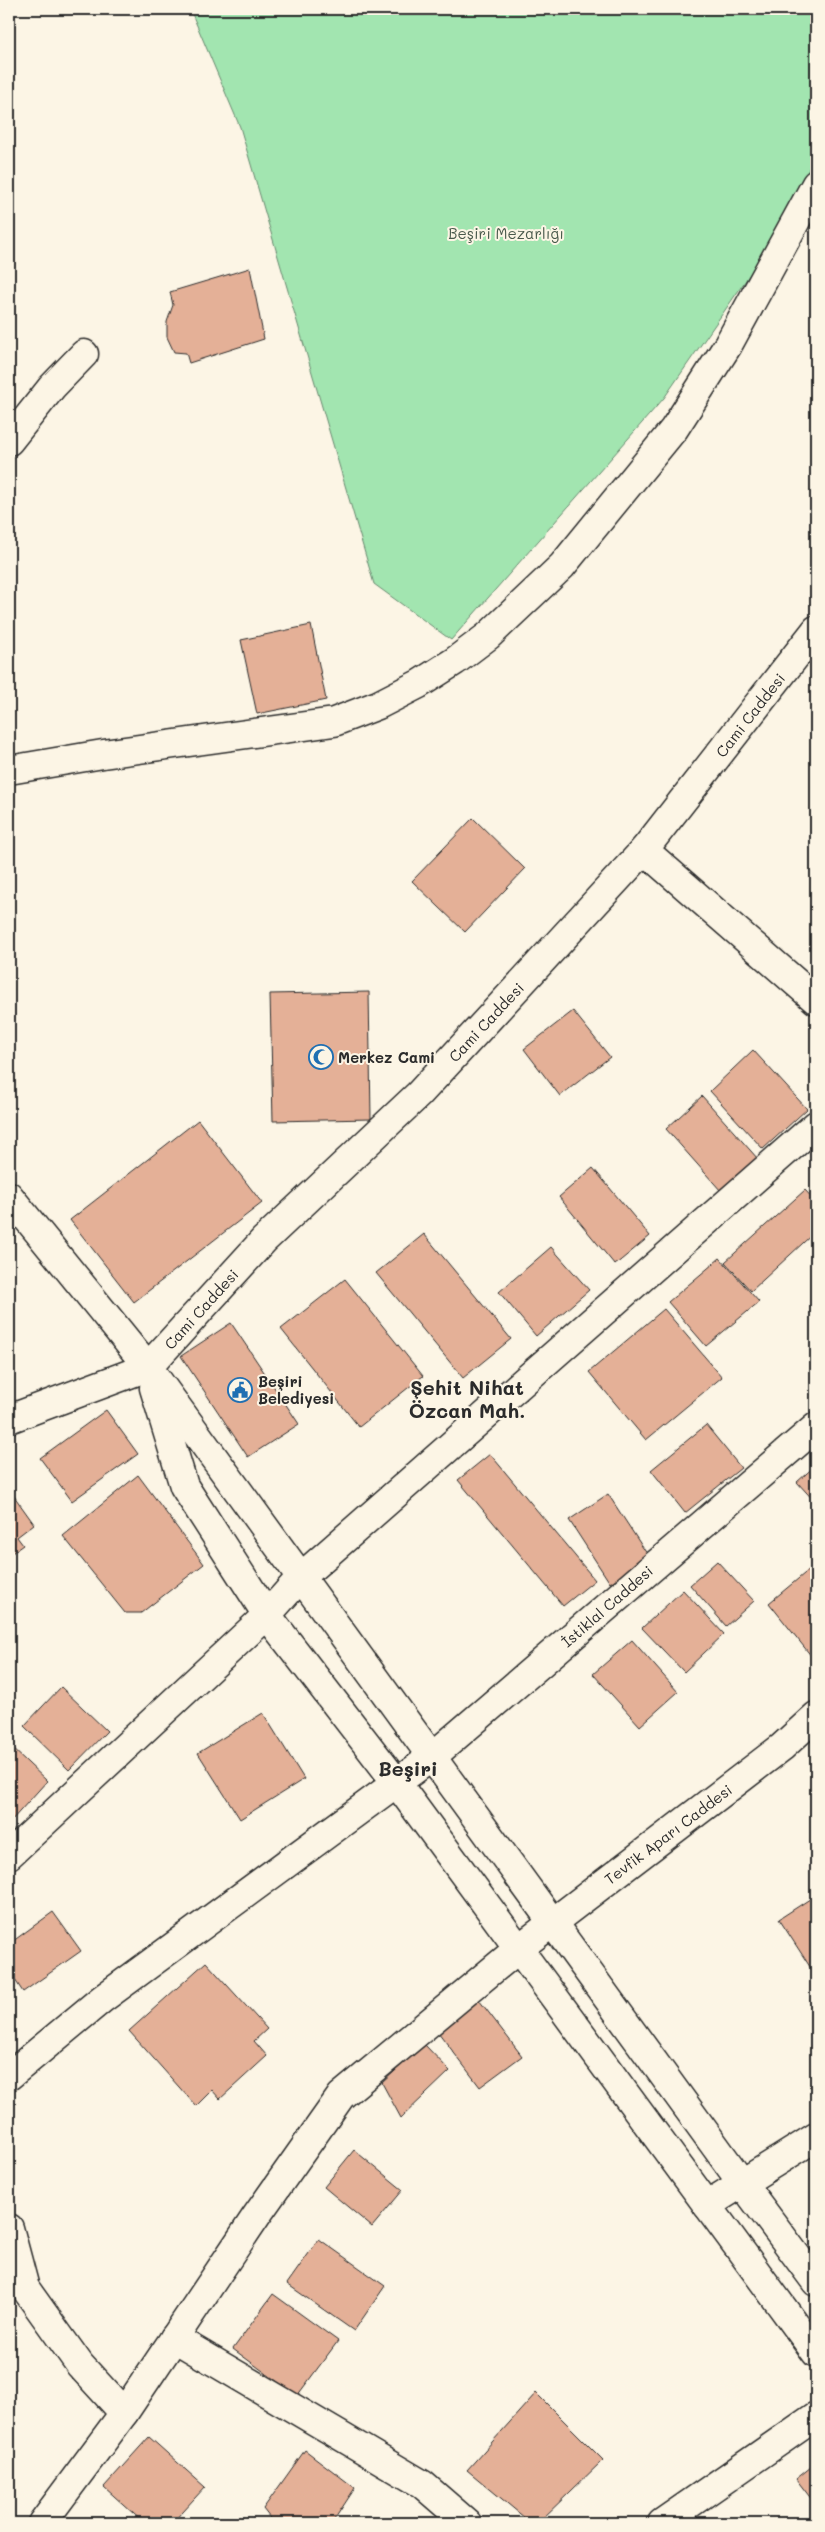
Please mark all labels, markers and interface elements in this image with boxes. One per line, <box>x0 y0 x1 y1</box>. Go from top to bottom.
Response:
park label: Beşiri Mezarlığı <box>448 223 564 243</box>
street label: Cami Caddesi <box>711 669 789 761</box>
street label: Cami Caddesi <box>444 978 528 1066</box>
mosque icon: Merkez Cami <box>308 1044 334 1070</box>
place label: Merkez Cami <box>338 1047 435 1067</box>
street label: Cami Caddesi <box>160 1265 242 1353</box>
place label: Beşiri Belediyesi <box>258 1371 334 1408</box>
district label: Şehit Nihat Özcan Mah. <box>409 1374 525 1423</box>
public building icon: Beşiri Belediyesi <box>227 1377 253 1403</box>
street label: İstiklal Caddesi <box>557 1561 657 1651</box>
district label: Beşiri <box>378 1755 438 1782</box>
street label: Tevfik Aparı Caddesi <box>600 1779 736 1889</box>

